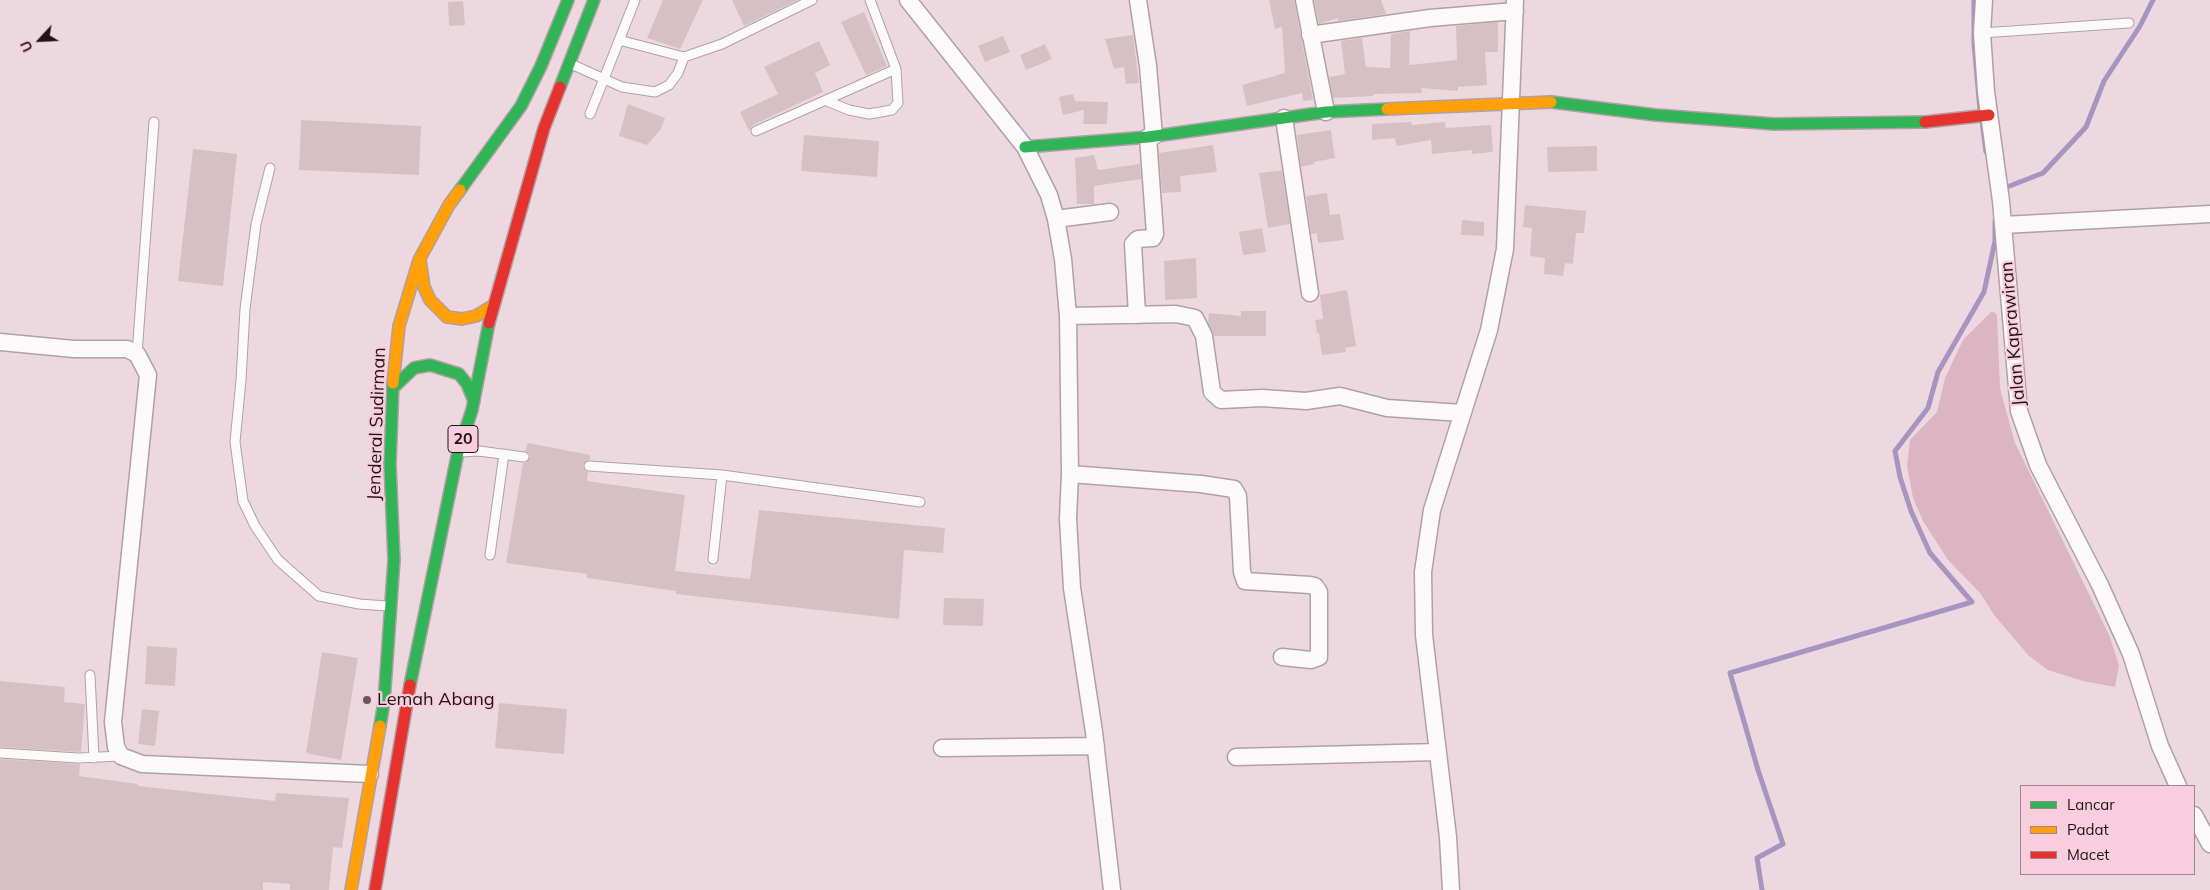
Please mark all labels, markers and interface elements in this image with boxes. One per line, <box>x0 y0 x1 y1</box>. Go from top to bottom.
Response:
north arrow <box>15 15 65 65</box>
text: U <box>16 38 37 55</box>
street label: Jalan Kaprawiran <box>1996 261 2030 407</box>
street label: Jenderal Sudirman <box>364 347 390 501</box>
road number: 20 <box>448 426 478 452</box>
place label: Lemah Abang <box>377 689 495 711</box>
marker: Lemah Abang <box>361 694 373 706</box>
legend <box>2020 785 2195 875</box>
text: Lancar <box>2067 795 2115 814</box>
text: Padat <box>2067 820 2109 839</box>
text: Macet <box>2067 845 2110 864</box>

